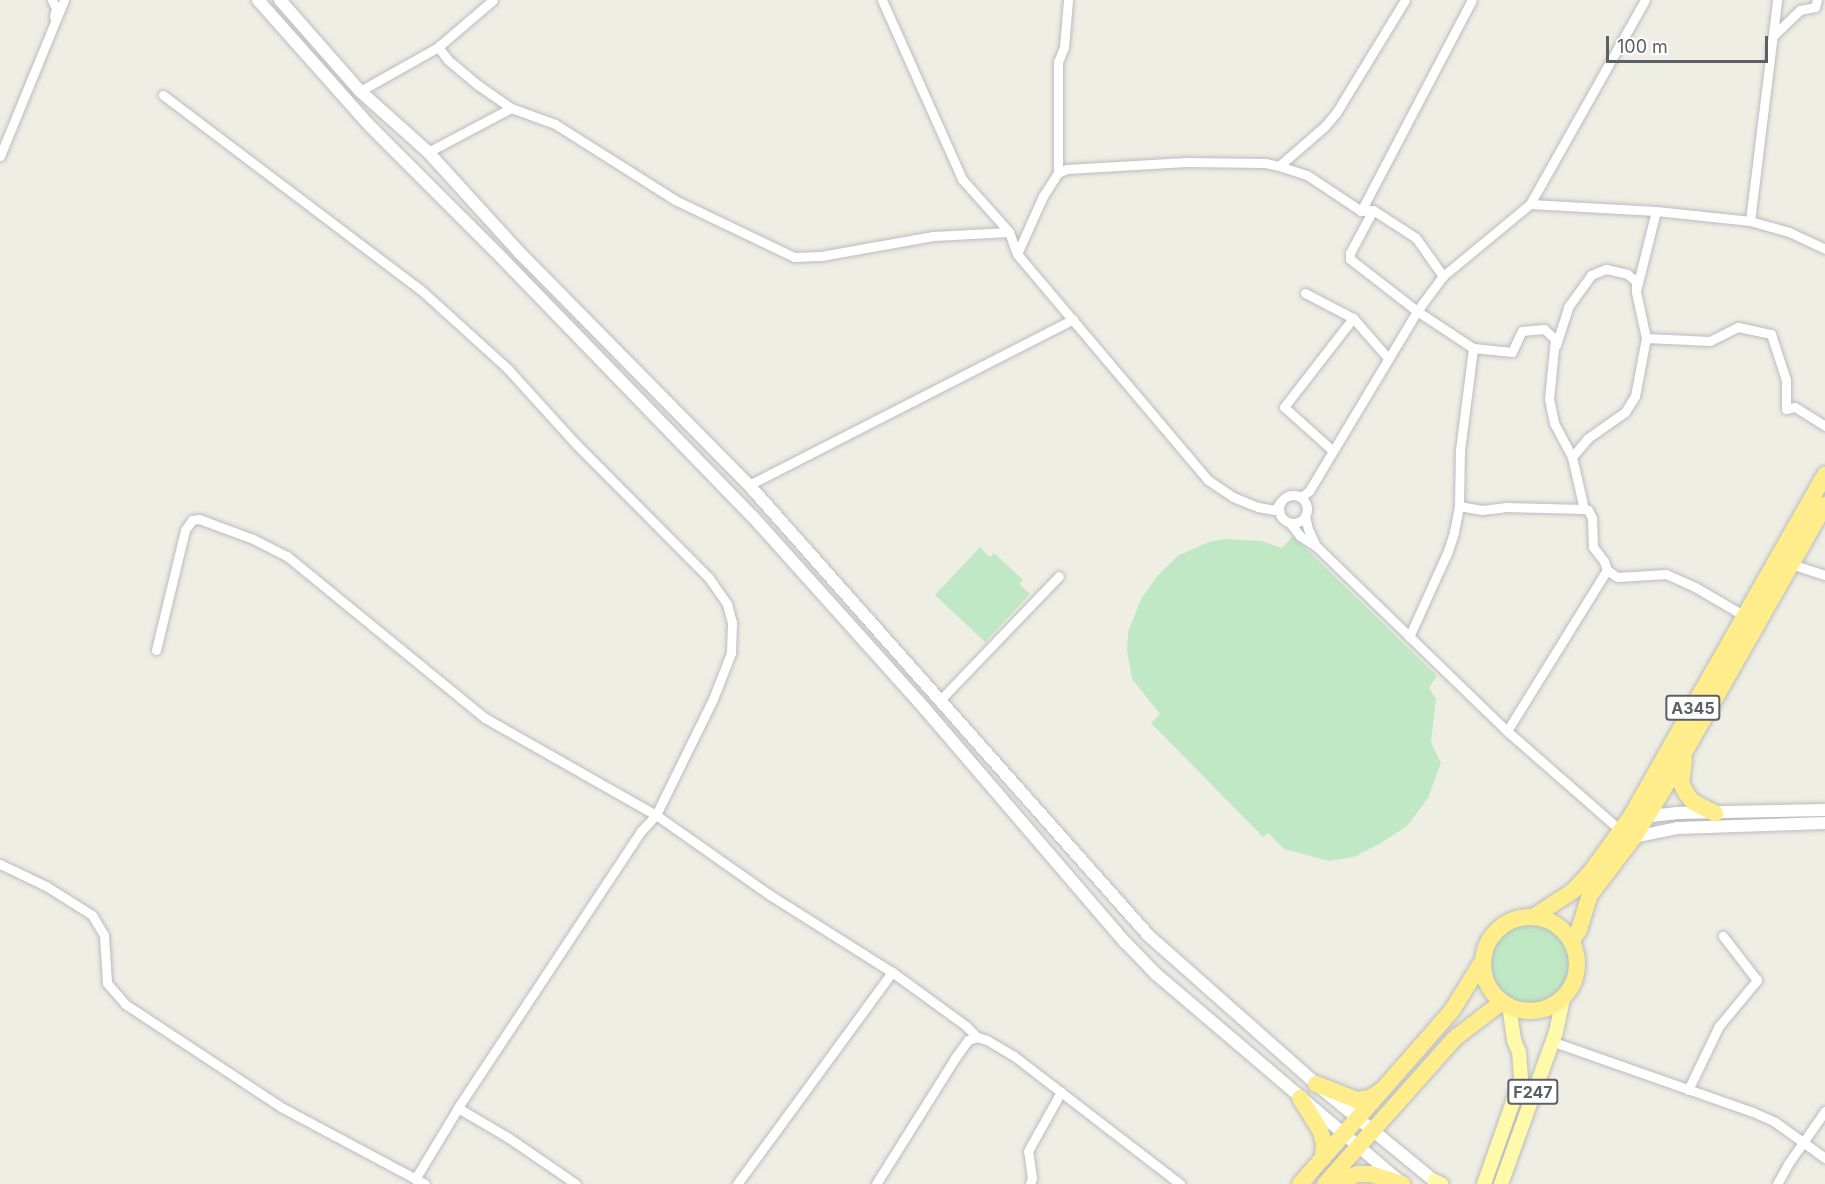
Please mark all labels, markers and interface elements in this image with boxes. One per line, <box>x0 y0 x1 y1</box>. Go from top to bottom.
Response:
scale bar <box>1609 24 1771 62</box>
text: 100 m <box>1617 36 1668 57</box>
road number: A345 <box>1664 695 1722 721</box>
road number: F247 <box>1506 1079 1560 1105</box>

